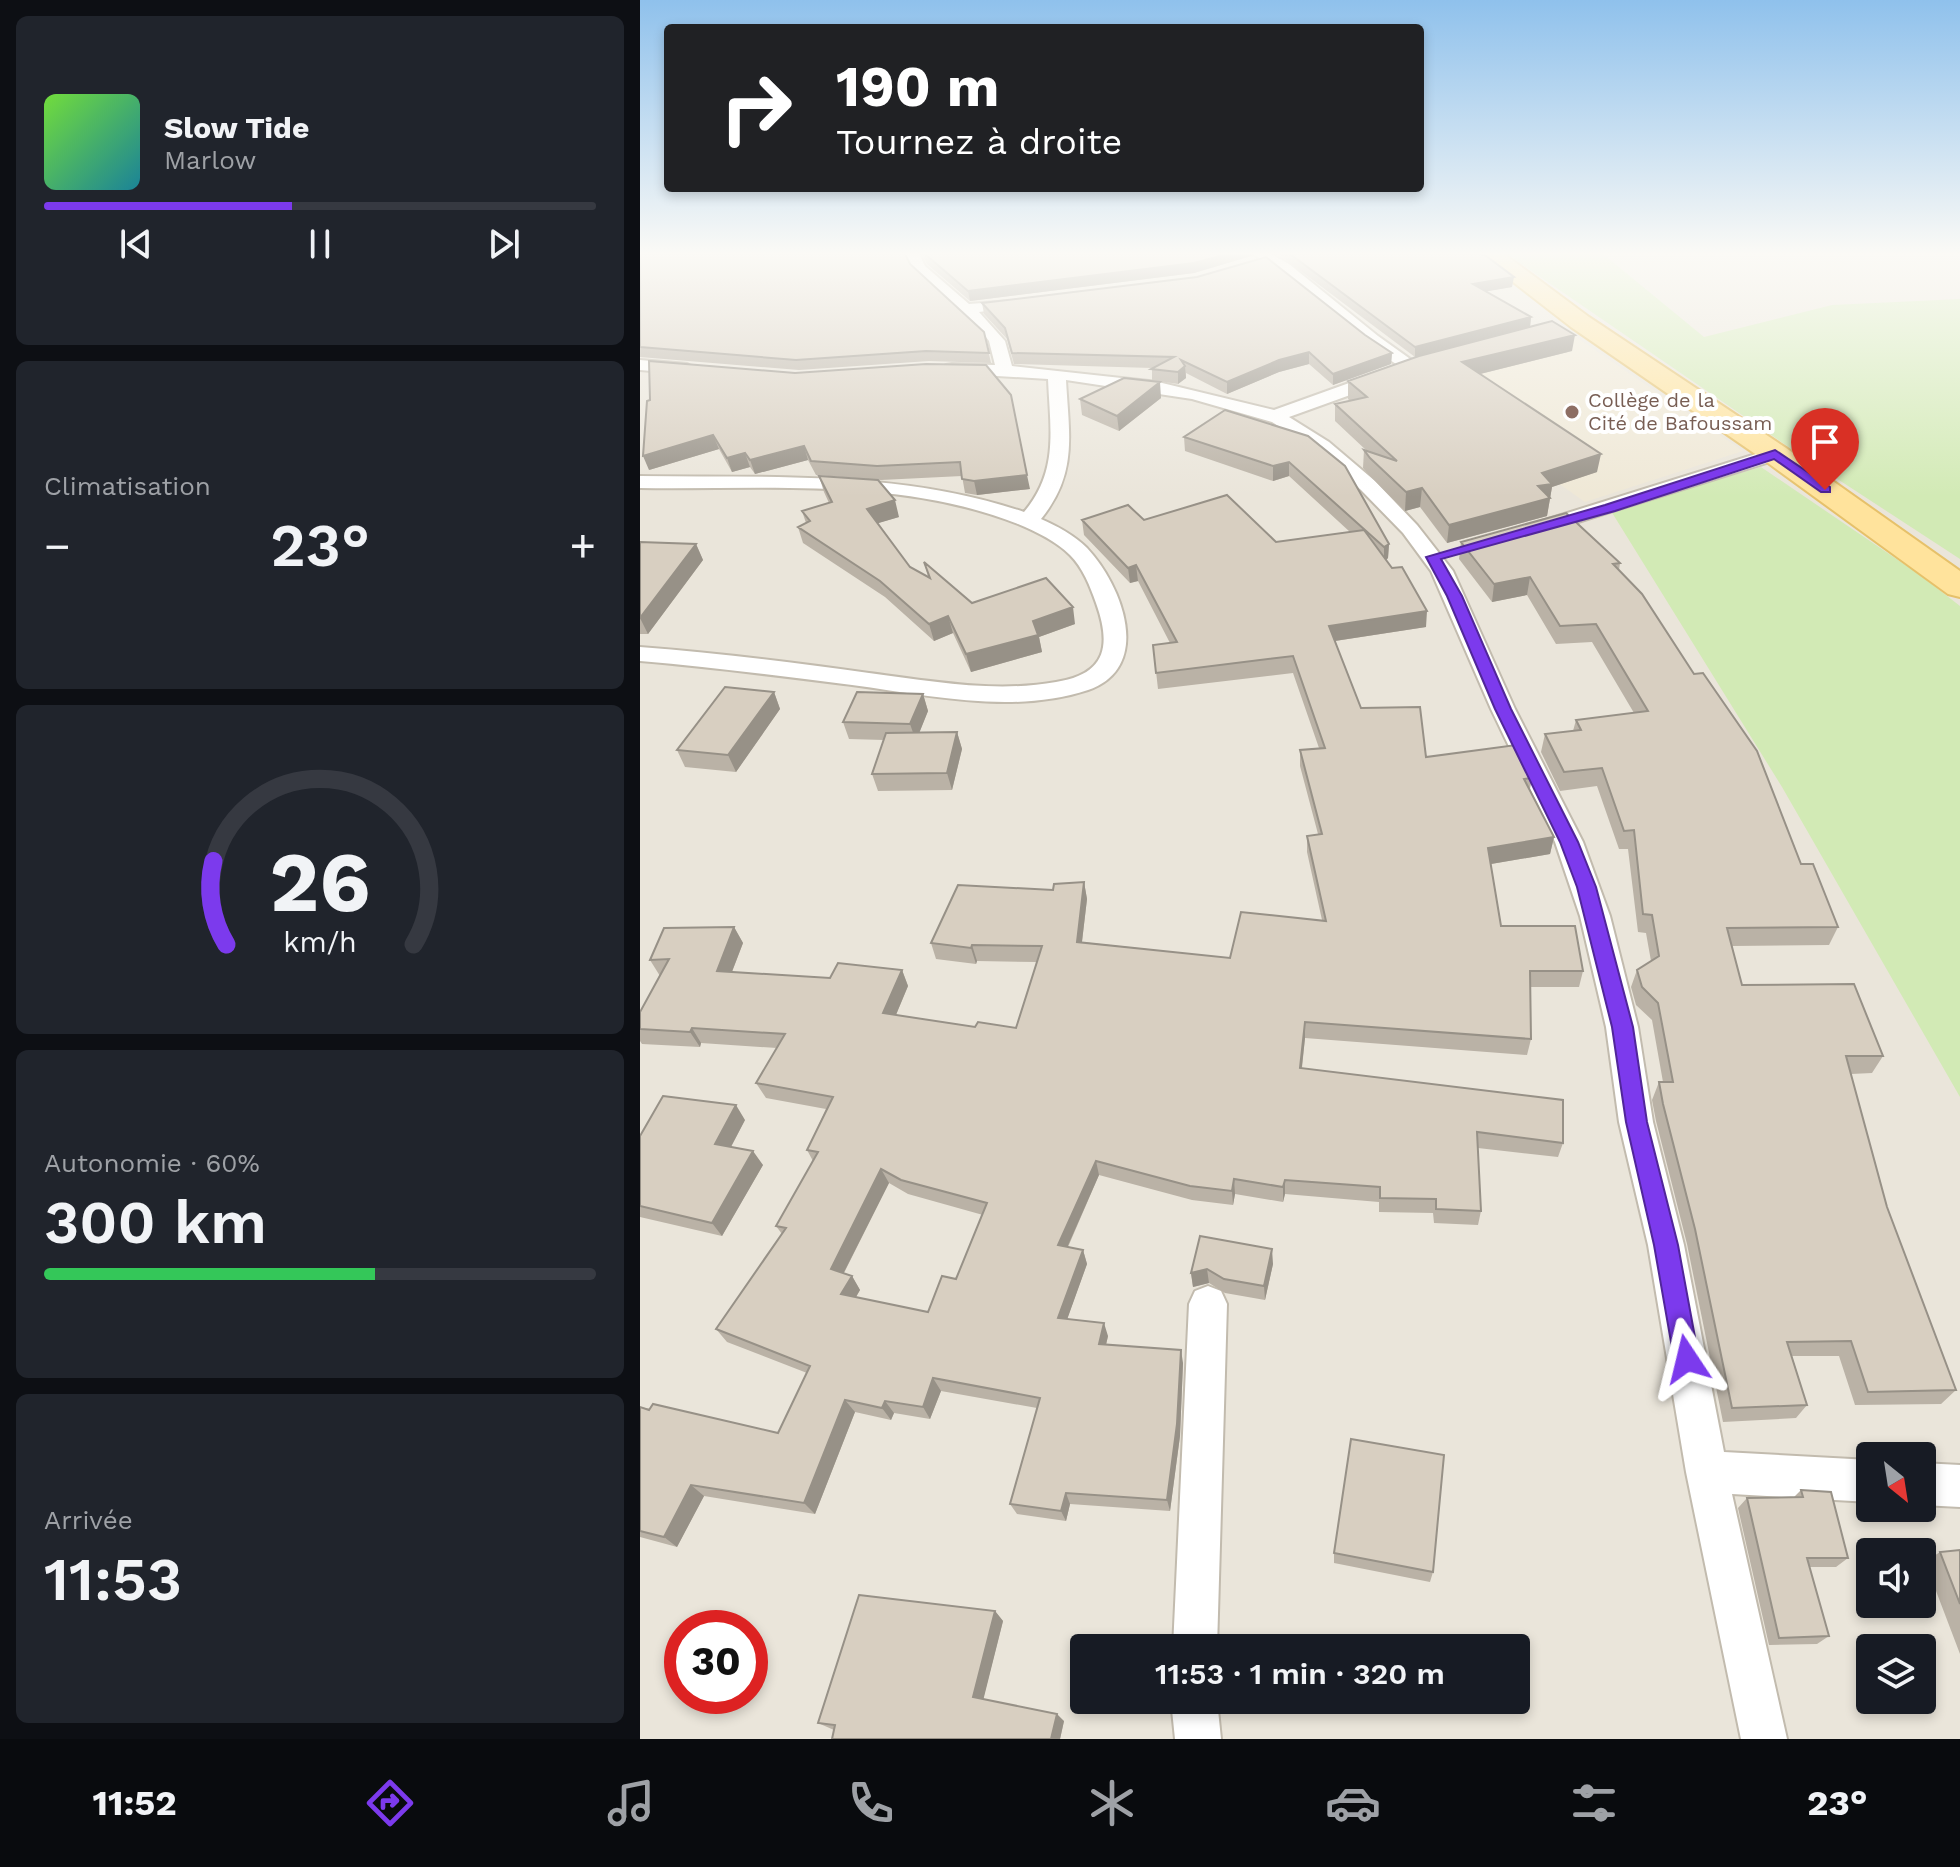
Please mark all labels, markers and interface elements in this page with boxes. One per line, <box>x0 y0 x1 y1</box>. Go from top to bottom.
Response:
text: 190 m <box>836 54 999 120</box>
icon: right <box>704 56 808 160</box>
text: Slow Tide <box>164 110 309 145</box>
text: Tournez à droite <box>836 121 1122 163</box>
text: Marlow <box>164 145 256 175</box>
icon: previous <box>114 222 158 266</box>
icon: pause <box>298 222 342 266</box>
icon: next <box>482 222 526 266</box>
place label: Collège de la Cité de Bafoussam <box>1588 388 1772 435</box>
marker: Collège de la Cité de Bafoussam <box>1563 403 1581 421</box>
pin <box>1791 408 1859 490</box>
icon: arrive <box>1803 420 1847 464</box>
text: Climatisation <box>44 471 211 501</box>
text: 23° <box>270 510 370 581</box>
text: − <box>44 520 71 572</box>
text: + <box>569 520 596 572</box>
text: 26 <box>270 834 370 931</box>
text: km/h <box>283 926 357 960</box>
text: Autonomie · 60% <box>44 1148 260 1178</box>
text: 300 km <box>44 1187 267 1258</box>
position arrow <box>1645 1317 1729 1401</box>
north arrow <box>1856 1442 1936 1522</box>
map controls <box>1856 1442 1936 1714</box>
text: Arrivée <box>44 1505 133 1535</box>
button: sound <box>1856 1538 1936 1618</box>
text: 11:53 <box>44 1544 182 1615</box>
speed limit sign: 30 <box>664 1610 768 1714</box>
button: layers <box>1856 1634 1936 1714</box>
text: 11:53 · 1 min · 320 m <box>1155 1656 1445 1691</box>
icon: directions <box>362 1775 418 1831</box>
icon: music <box>603 1775 659 1831</box>
icon: phone <box>843 1775 899 1831</box>
icon: climate <box>1084 1775 1140 1831</box>
icon: car <box>1325 1775 1381 1831</box>
icon: filters <box>1566 1775 1622 1831</box>
text: 11:52 <box>92 1782 177 1824</box>
text: 23° <box>1807 1782 1868 1824</box>

